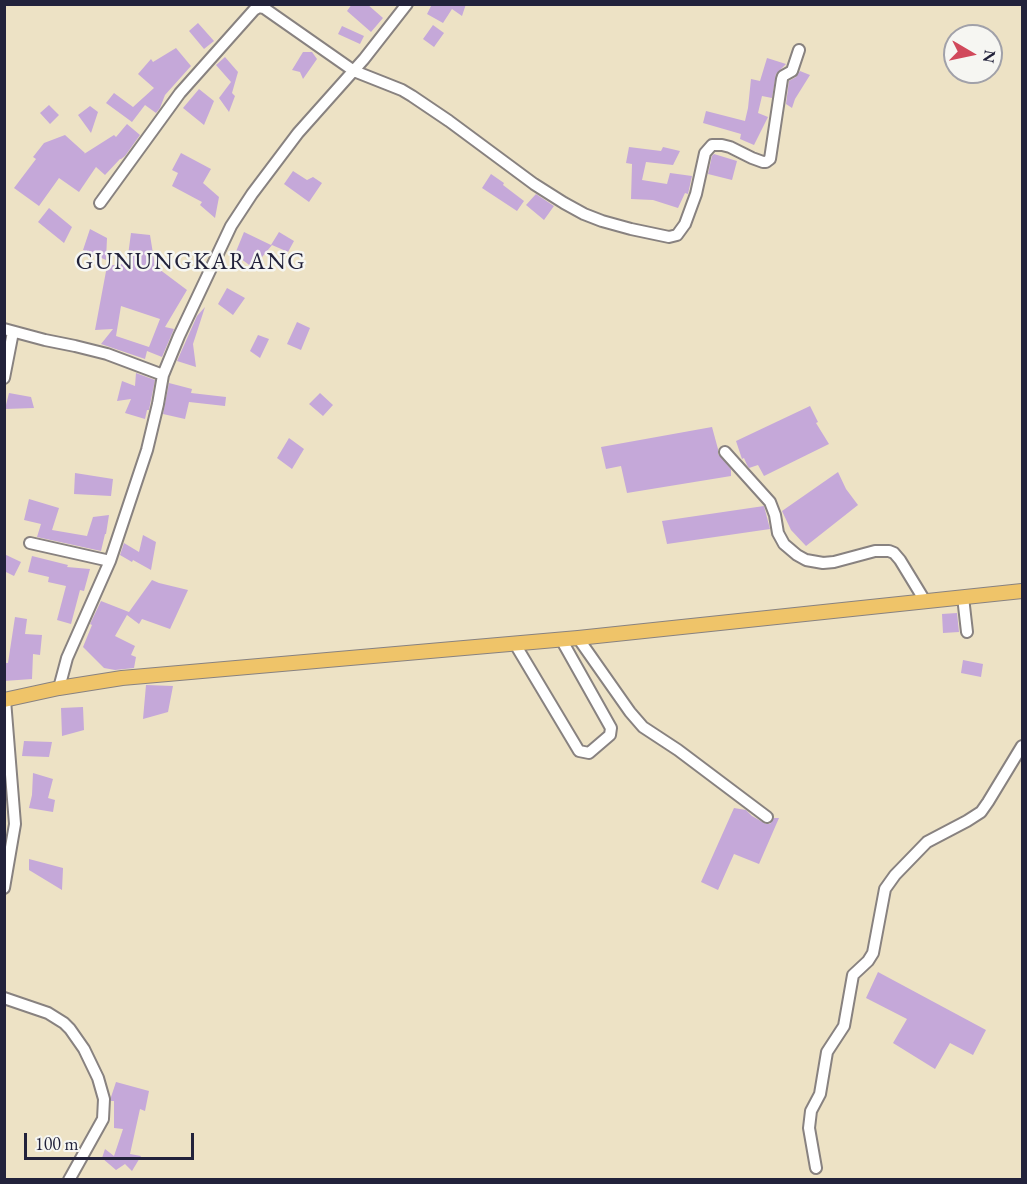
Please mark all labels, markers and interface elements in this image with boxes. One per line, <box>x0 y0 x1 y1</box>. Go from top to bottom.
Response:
north arrow <box>943 24 1003 84</box>
text: N <box>978 49 1001 65</box>
district label: GUNUNGKARANG <box>76 248 306 276</box>
scale bar <box>27 1121 196 1159</box>
text: 100 m <box>35 1132 79 1155</box>

